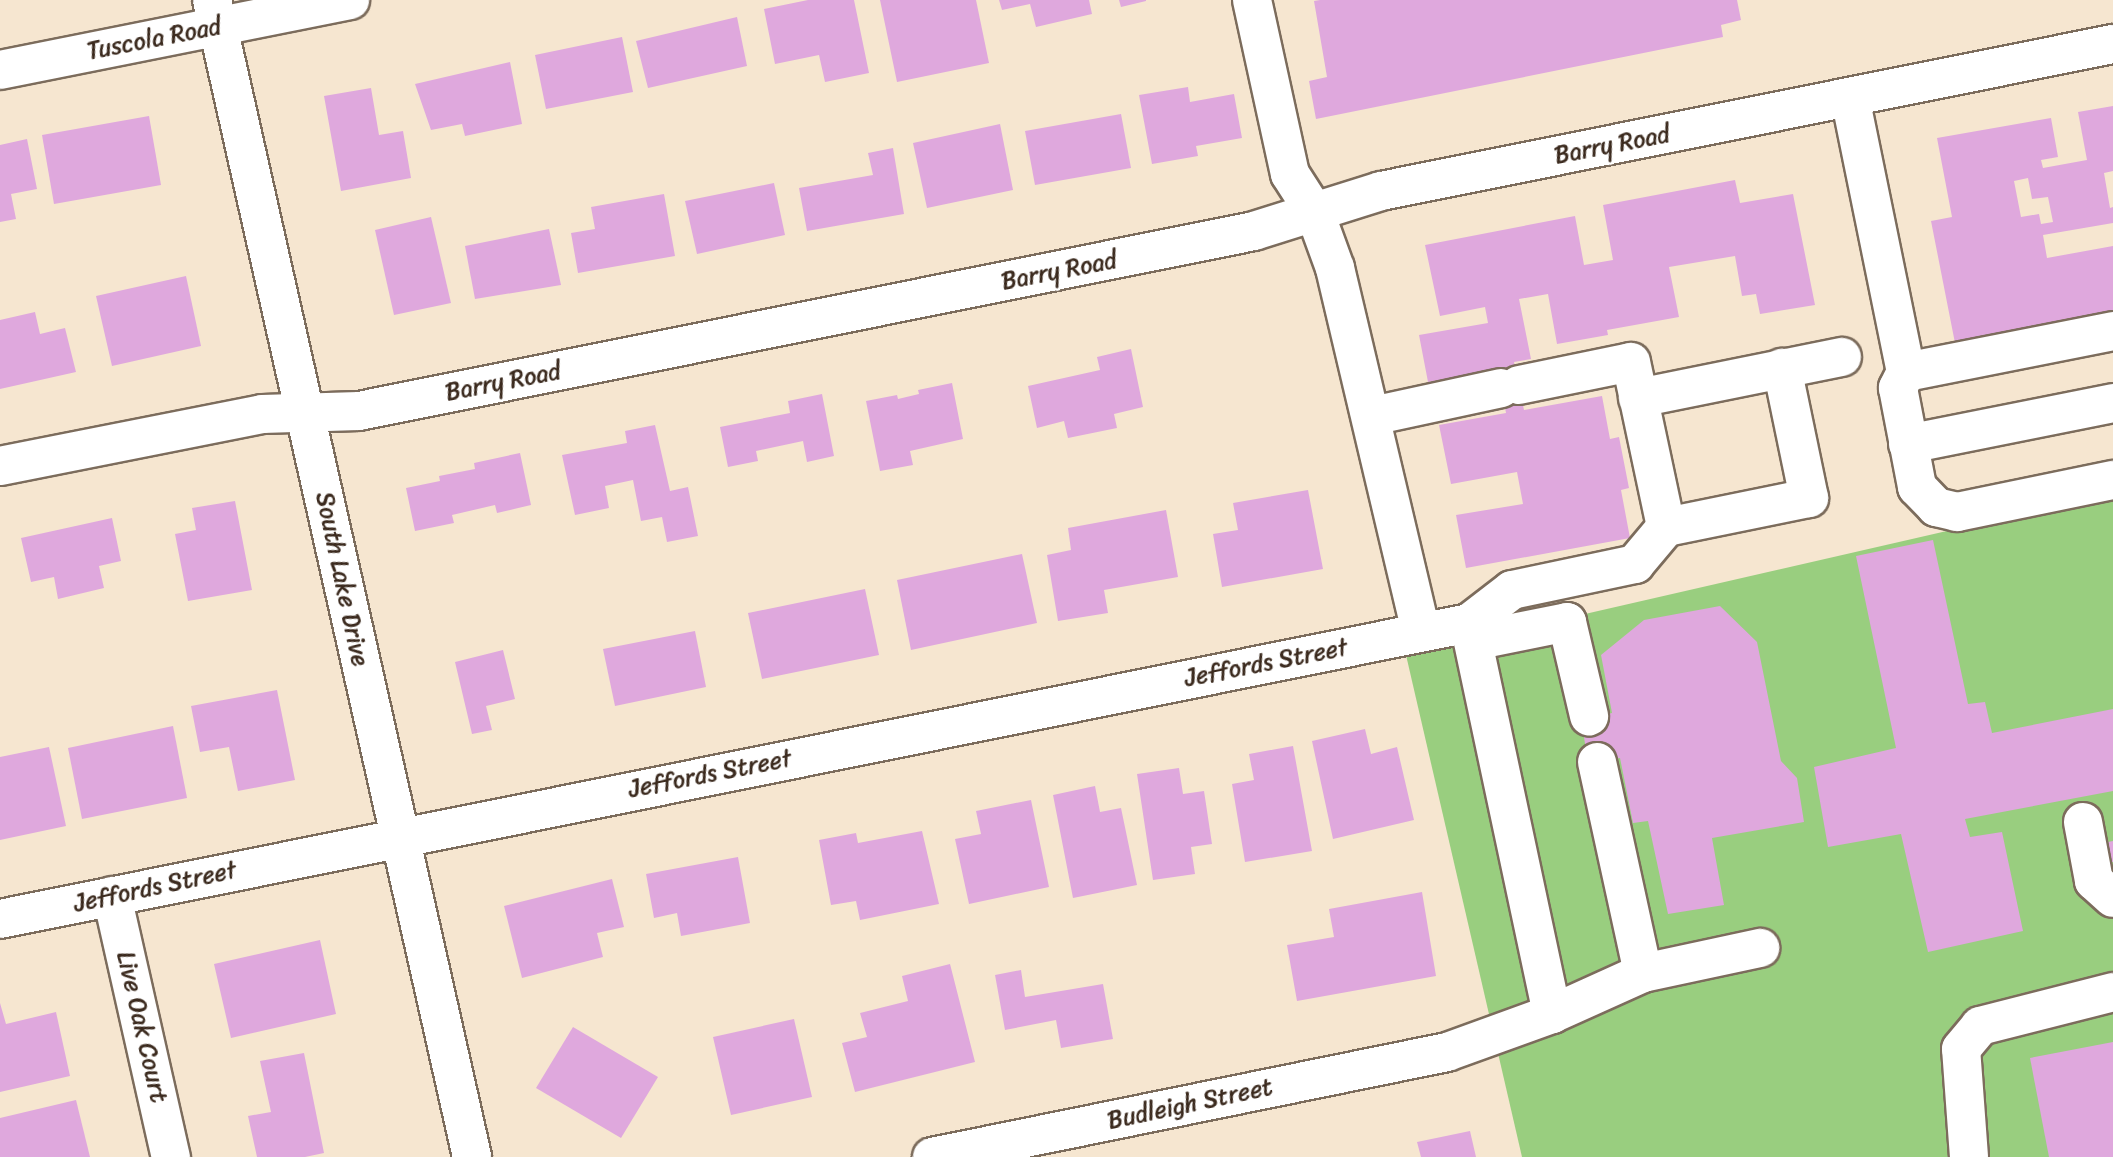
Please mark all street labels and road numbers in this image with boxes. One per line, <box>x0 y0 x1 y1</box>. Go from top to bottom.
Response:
street label: Tuscola Road <box>85 12 223 66</box>
street label: Barry Road <box>1552 120 1672 170</box>
street label: Barry Road <box>999 246 1119 296</box>
street label: Barry Road <box>443 357 563 407</box>
street label: South Lake Drive <box>309 489 375 669</box>
street label: Jeffords Street <box>1182 633 1350 693</box>
street label: Jeffords Street <box>626 744 794 804</box>
street label: Jeffords Street <box>71 856 239 918</box>
street label: Live Oak Court <box>111 949 173 1105</box>
street label: Budleigh Street <box>1105 1073 1275 1135</box>

